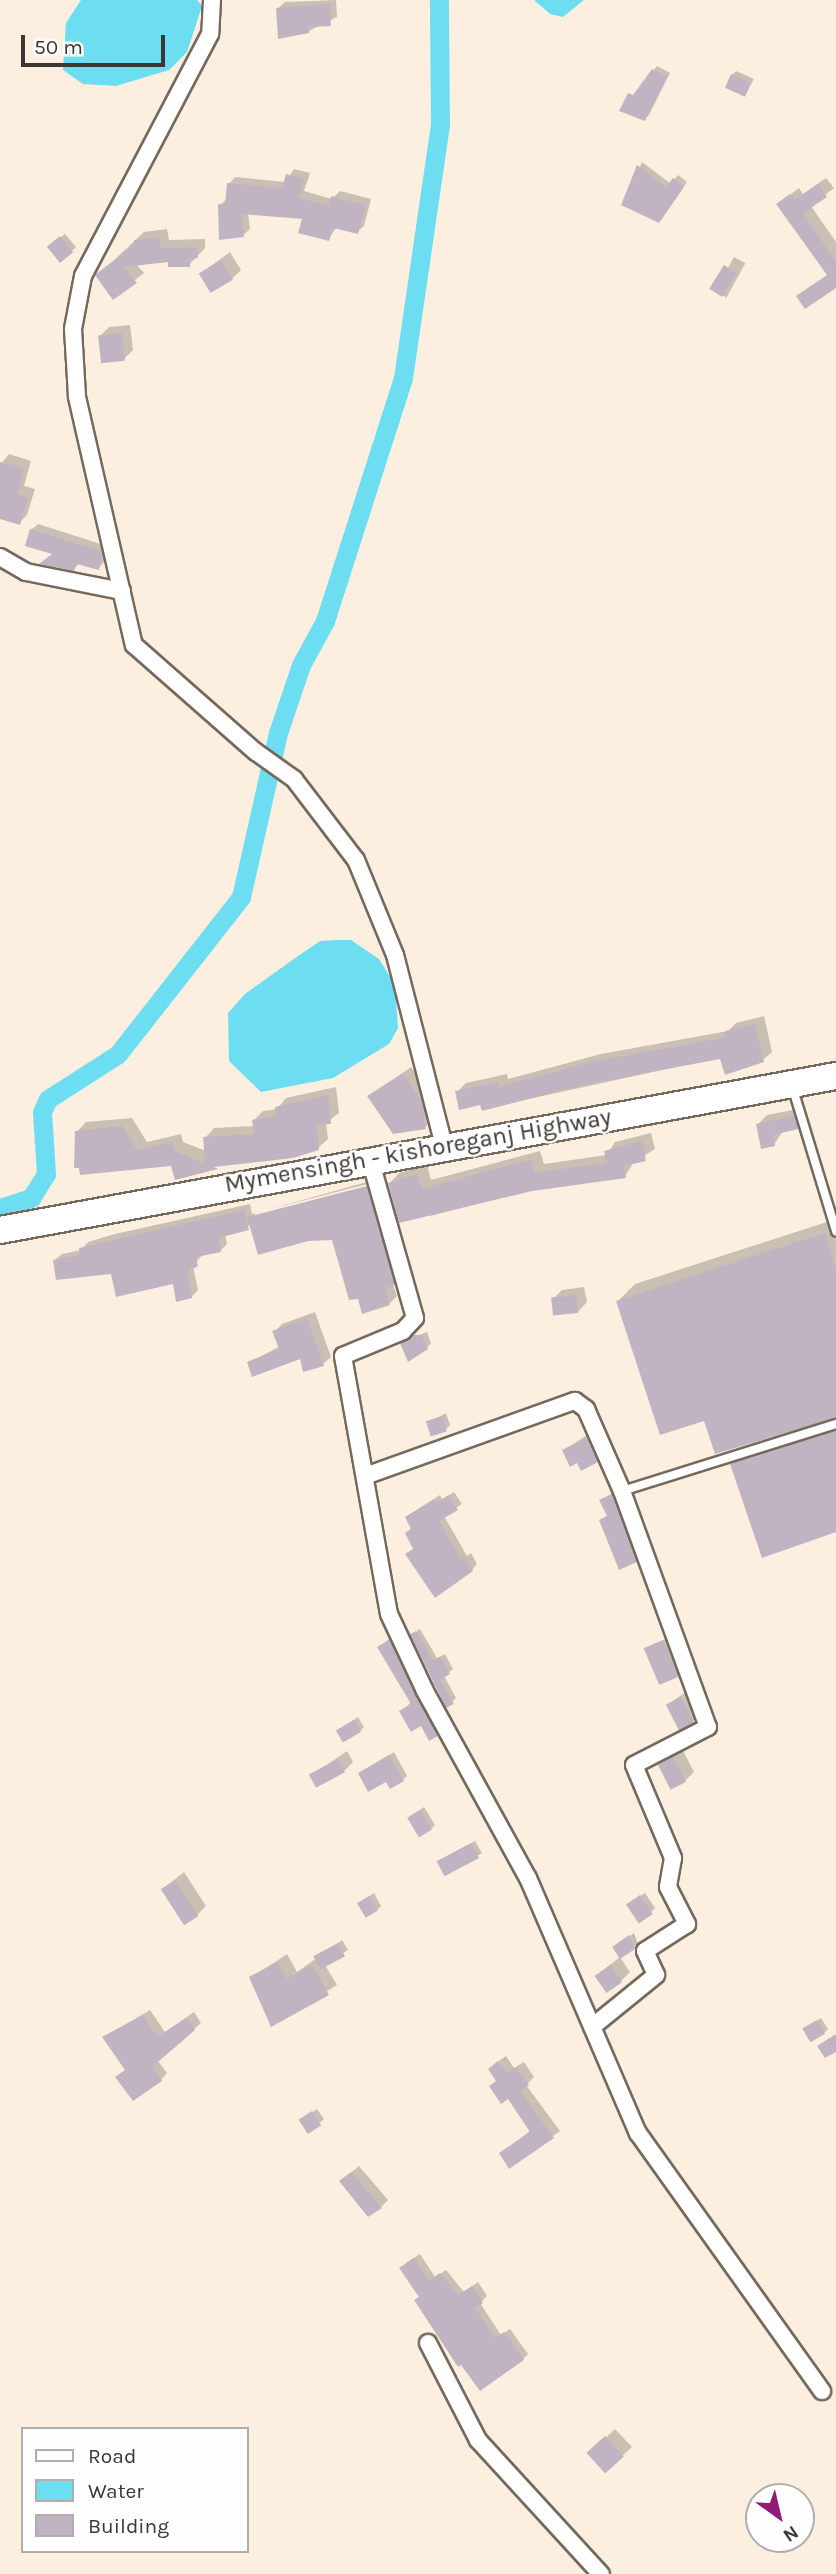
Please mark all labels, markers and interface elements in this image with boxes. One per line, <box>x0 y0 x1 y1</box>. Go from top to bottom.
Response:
scale bar <box>24 21 168 65</box>
text: 50 m <box>34 35 83 59</box>
street label: Mymensingh - kishoreganj Highway <box>222 1103 614 1199</box>
legend <box>21 2427 248 2553</box>
text: Road <box>88 2444 136 2468</box>
text: Water <box>88 2479 144 2503</box>
north arrow <box>745 2483 815 2553</box>
text: Building <box>88 2514 169 2538</box>
text: N <box>779 2521 802 2547</box>

